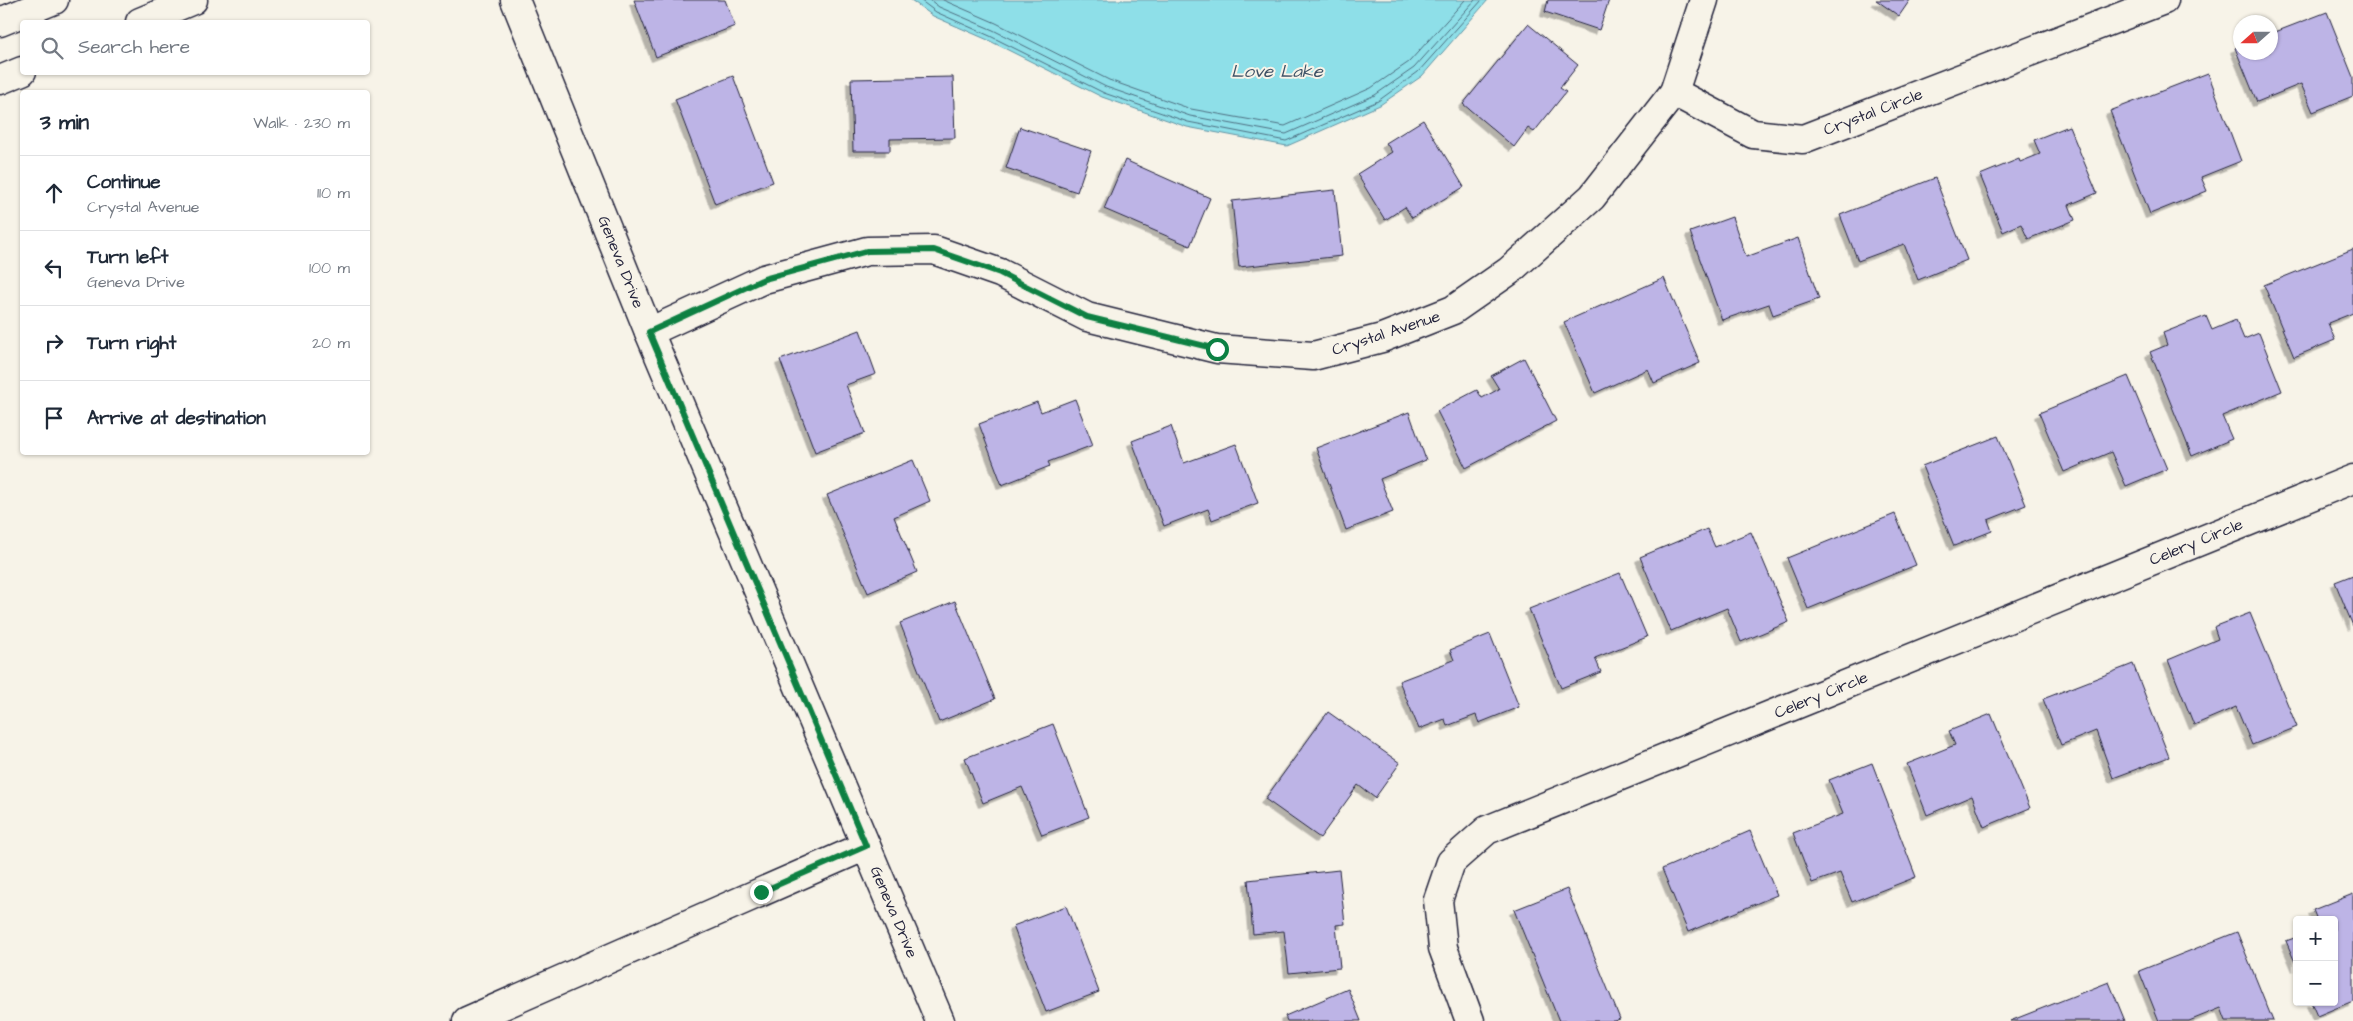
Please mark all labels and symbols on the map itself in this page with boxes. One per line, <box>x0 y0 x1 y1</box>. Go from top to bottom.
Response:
north arrow <box>2233 15 2278 60</box>
water label: Love Lake <box>1231 59 1324 84</box>
street label: Crystal Circle <box>1820 83 1926 142</box>
street label: Geneva Drive <box>592 213 650 312</box>
street label: Crystal Avenue <box>1329 305 1444 362</box>
route start <box>1206 338 1229 361</box>
street label: Celery Circle <box>2146 513 2247 572</box>
street label: Celery Circle <box>1771 666 1872 725</box>
street label: Geneva Drive <box>865 863 923 962</box>
route end <box>750 881 773 904</box>

